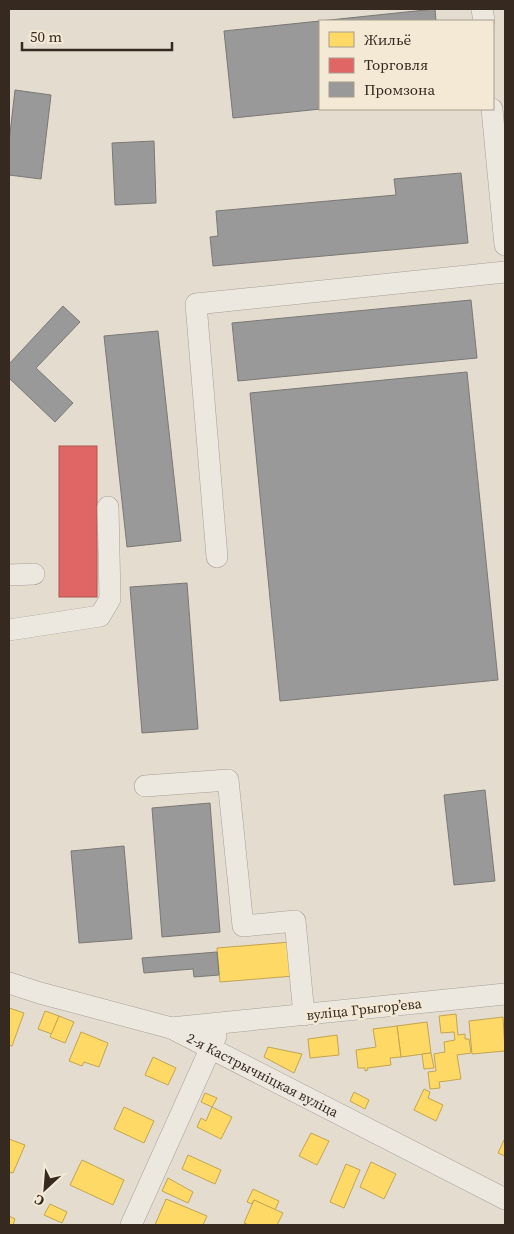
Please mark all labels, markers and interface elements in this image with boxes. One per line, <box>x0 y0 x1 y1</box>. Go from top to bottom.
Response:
scale bar <box>22 20 172 52</box>
legend <box>319 20 494 110</box>
text: 50 m <box>30 26 62 47</box>
text: Жильё <box>364 29 412 50</box>
text: Торговля <box>364 54 428 75</box>
text: Промзона <box>364 79 435 100</box>
street label: вуліца Грыгорʼева <box>305 993 424 1025</box>
street label: 2-я Кастрычніцкая вуліца <box>183 1028 343 1122</box>
north arrow <box>20 1164 70 1214</box>
text: С <box>31 1190 48 1212</box>

